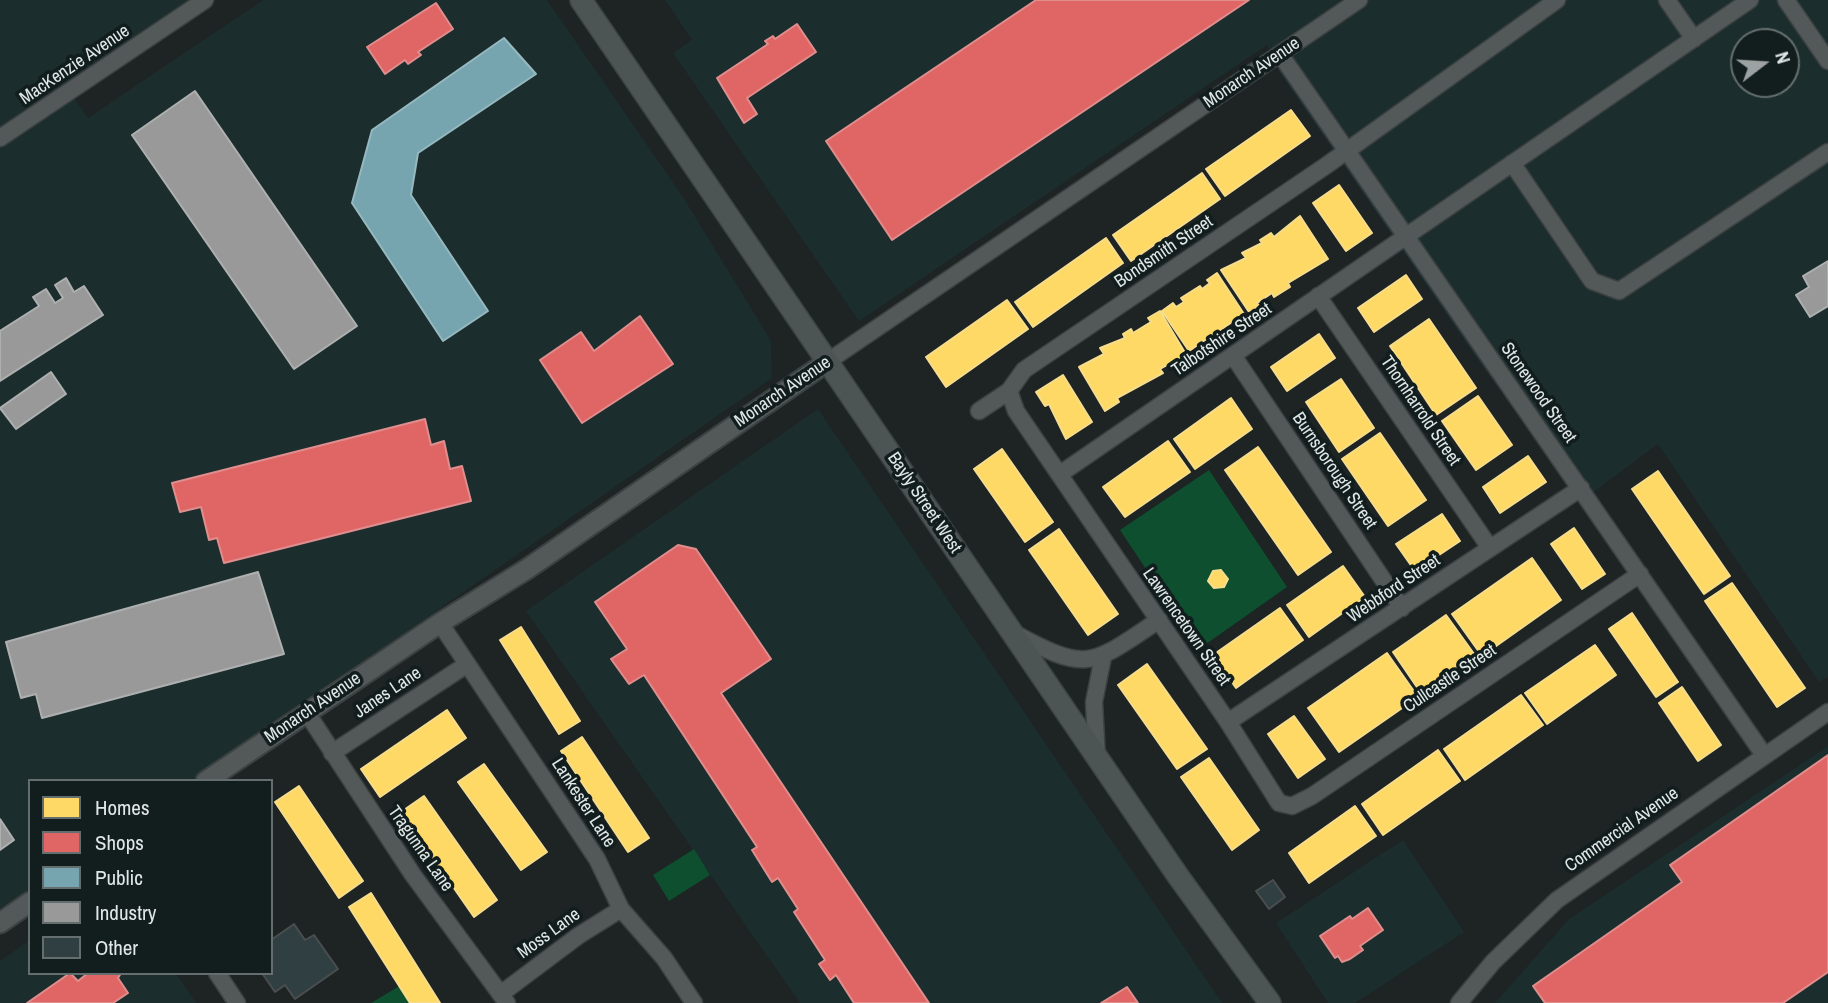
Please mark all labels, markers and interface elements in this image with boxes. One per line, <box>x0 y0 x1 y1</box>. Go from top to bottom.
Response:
street label: MacKenzie Avenue <box>16 20 134 110</box>
north arrow <box>1730 28 1800 98</box>
street label: Monarch Avenue <box>1200 33 1304 113</box>
text: N <box>1769 48 1797 67</box>
street label: Bondsmith Street <box>1111 211 1217 293</box>
street label: Talbotshire Street <box>1168 299 1276 381</box>
street label: Stonewood Street <box>1496 339 1580 447</box>
street label: Monarch Avenue <box>731 352 835 432</box>
street label: Thornharrold Street <box>1375 352 1465 470</box>
street label: Burnsborough Street <box>1287 409 1381 533</box>
street label: Bayly Street West <box>882 448 966 558</box>
street label: Webbford Street <box>1344 550 1444 628</box>
street label: Lawrencetown Street <box>1137 564 1235 690</box>
street label: Cullcastle Street <box>1399 640 1501 718</box>
street label: Janes Lane <box>350 663 426 723</box>
street label: Monarch Avenue <box>261 668 365 748</box>
street label: Lankester Lane <box>546 754 620 852</box>
legend <box>28 779 273 975</box>
street label: Commercial Avenue <box>1561 783 1683 877</box>
text: Homes <box>95 793 150 822</box>
street label: Tragunna Lane <box>383 802 457 896</box>
text: Shops <box>95 828 144 857</box>
text: Public <box>95 863 143 892</box>
text: Industry <box>95 898 156 927</box>
street label: Moss Lane <box>513 904 585 964</box>
text: Other <box>95 933 138 962</box>

